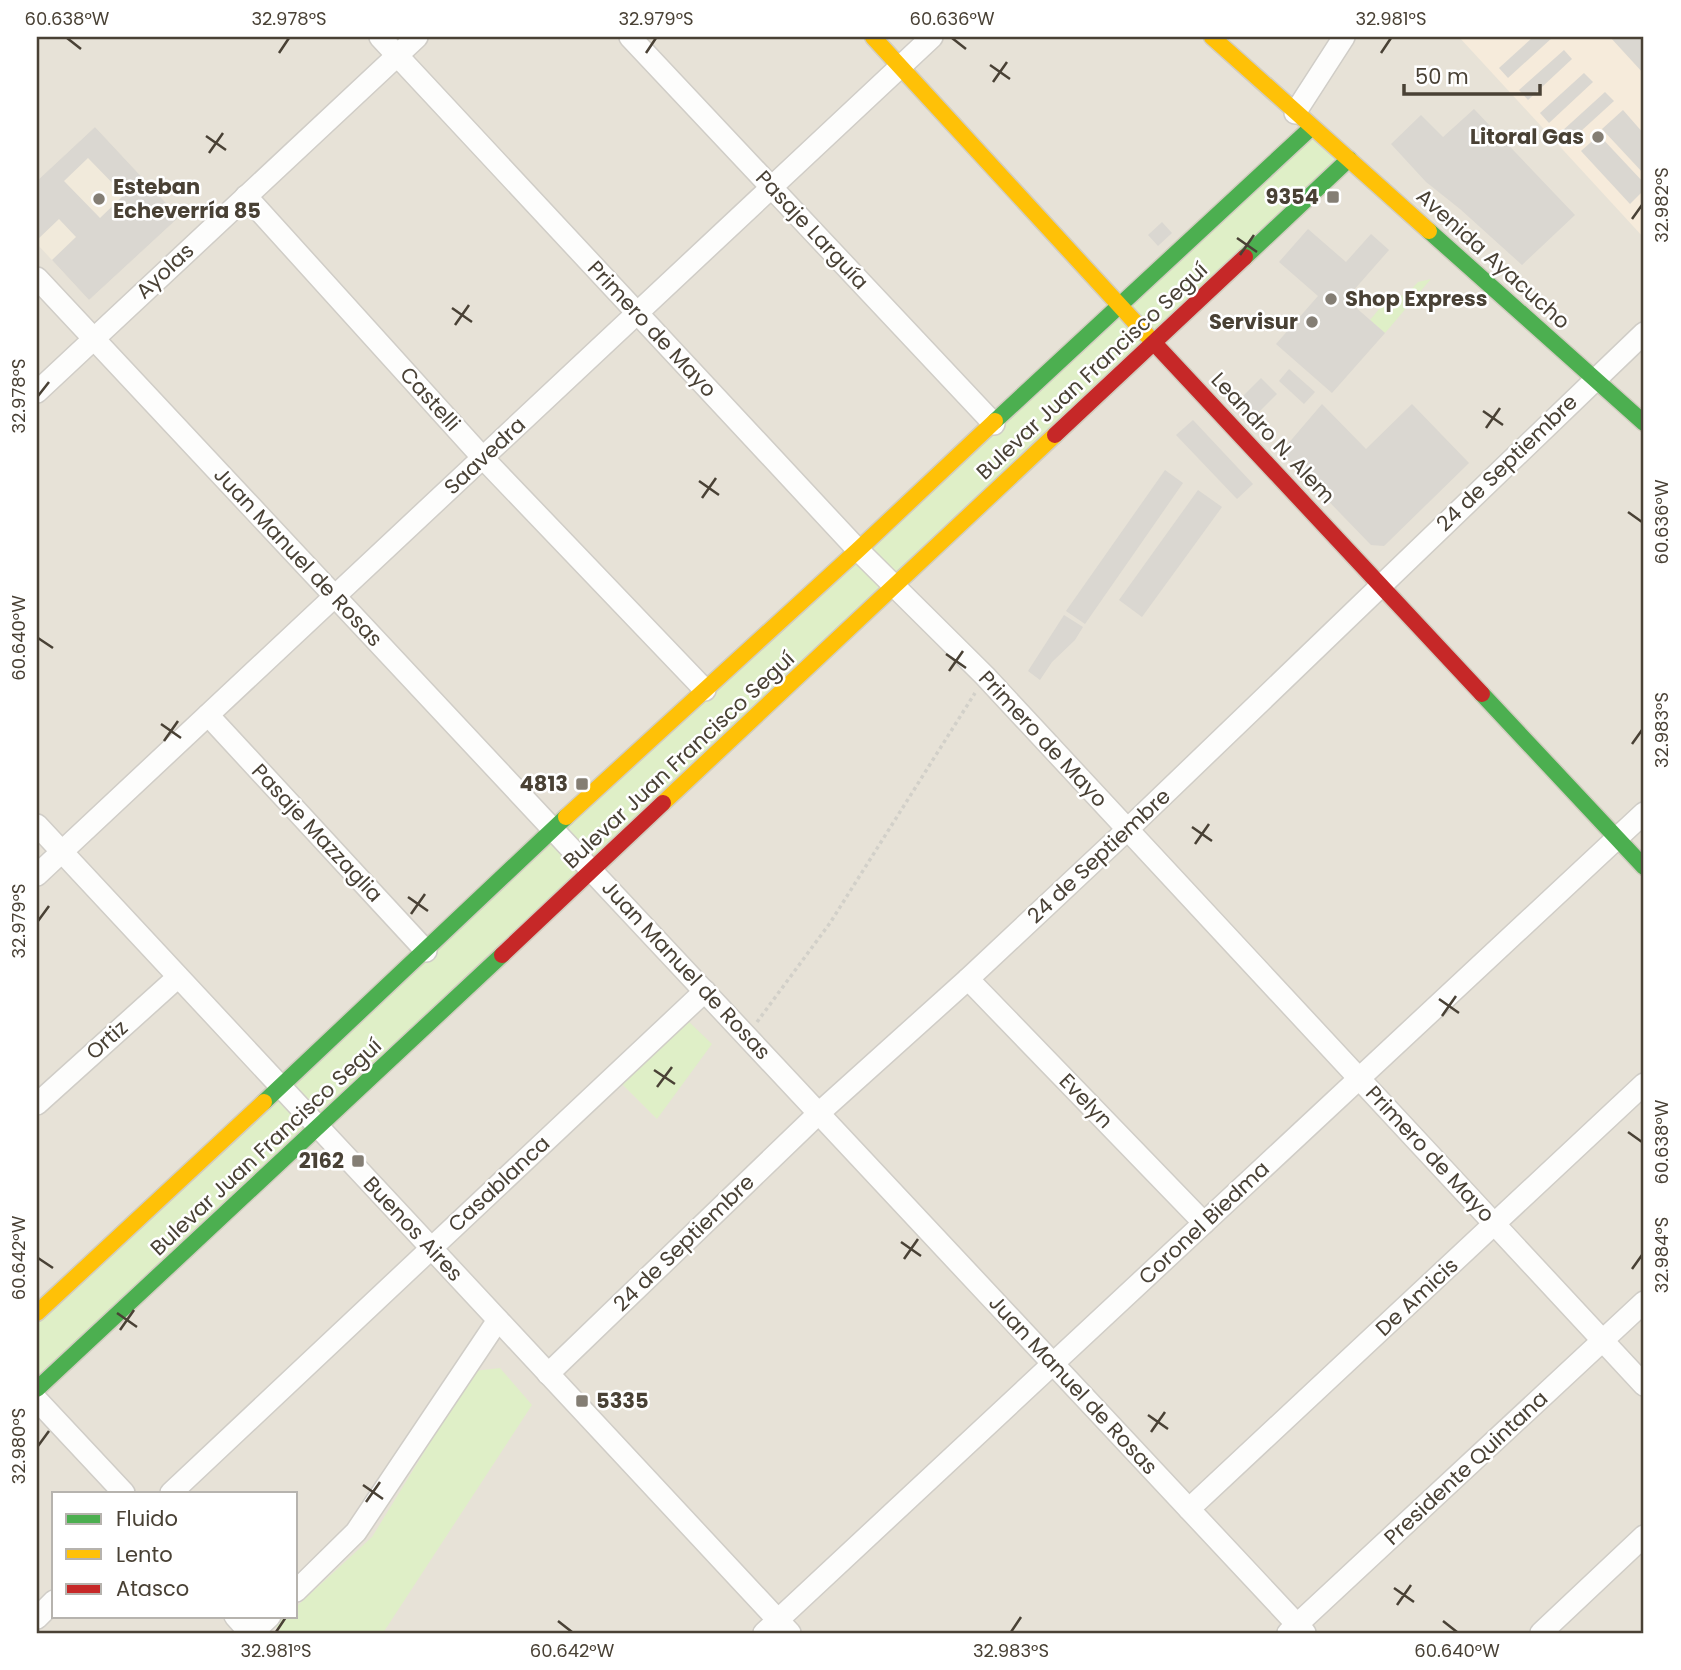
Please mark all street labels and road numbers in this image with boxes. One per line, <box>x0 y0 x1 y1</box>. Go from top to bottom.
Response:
street label: Pasaje Larguía <box>749 164 875 296</box>
street label: Avenida Ayacucho <box>1410 182 1576 335</box>
street label: Ayolas <box>129 236 200 305</box>
street label: Primero de Mayo <box>581 254 723 403</box>
street label: Bulevar Juan Francisco Seguí <box>970 255 1214 486</box>
street label: Castelli <box>394 360 467 437</box>
street label: Leandro N. Alem <box>1205 366 1342 510</box>
street label: 24 de Septiembre <box>1430 388 1584 538</box>
street label: Saavedra <box>438 410 532 501</box>
street label: Juan Manuel de Rosas <box>207 460 389 653</box>
street label: Bulevar Juan Francisco Seguí <box>557 644 801 875</box>
street label: Primero de Mayo <box>972 664 1114 813</box>
street label: Pasaje Mazzaglia <box>245 757 389 908</box>
street label: 24 de Septiembre <box>1021 782 1176 930</box>
street label: Juan Manuel de Rosas <box>595 873 777 1066</box>
street label: Ortiz <box>80 1013 134 1066</box>
street label: Bulevar Juan Francisco Seguí <box>144 1031 388 1262</box>
street label: Evelyn <box>1053 1067 1120 1134</box>
street label: Primero de Mayo <box>1359 1079 1501 1228</box>
street label: Casablanca <box>441 1129 556 1238</box>
street label: Coronel Biedma <box>1132 1154 1275 1291</box>
street label: 24 de Septiembre <box>607 1168 761 1318</box>
street label: Buenos Aires <box>357 1170 470 1288</box>
street label: De Amicis <box>1369 1251 1464 1342</box>
street label: Juan Manuel de Rosas <box>982 1288 1164 1481</box>
street label: Presidente Quintana <box>1377 1384 1554 1551</box>

